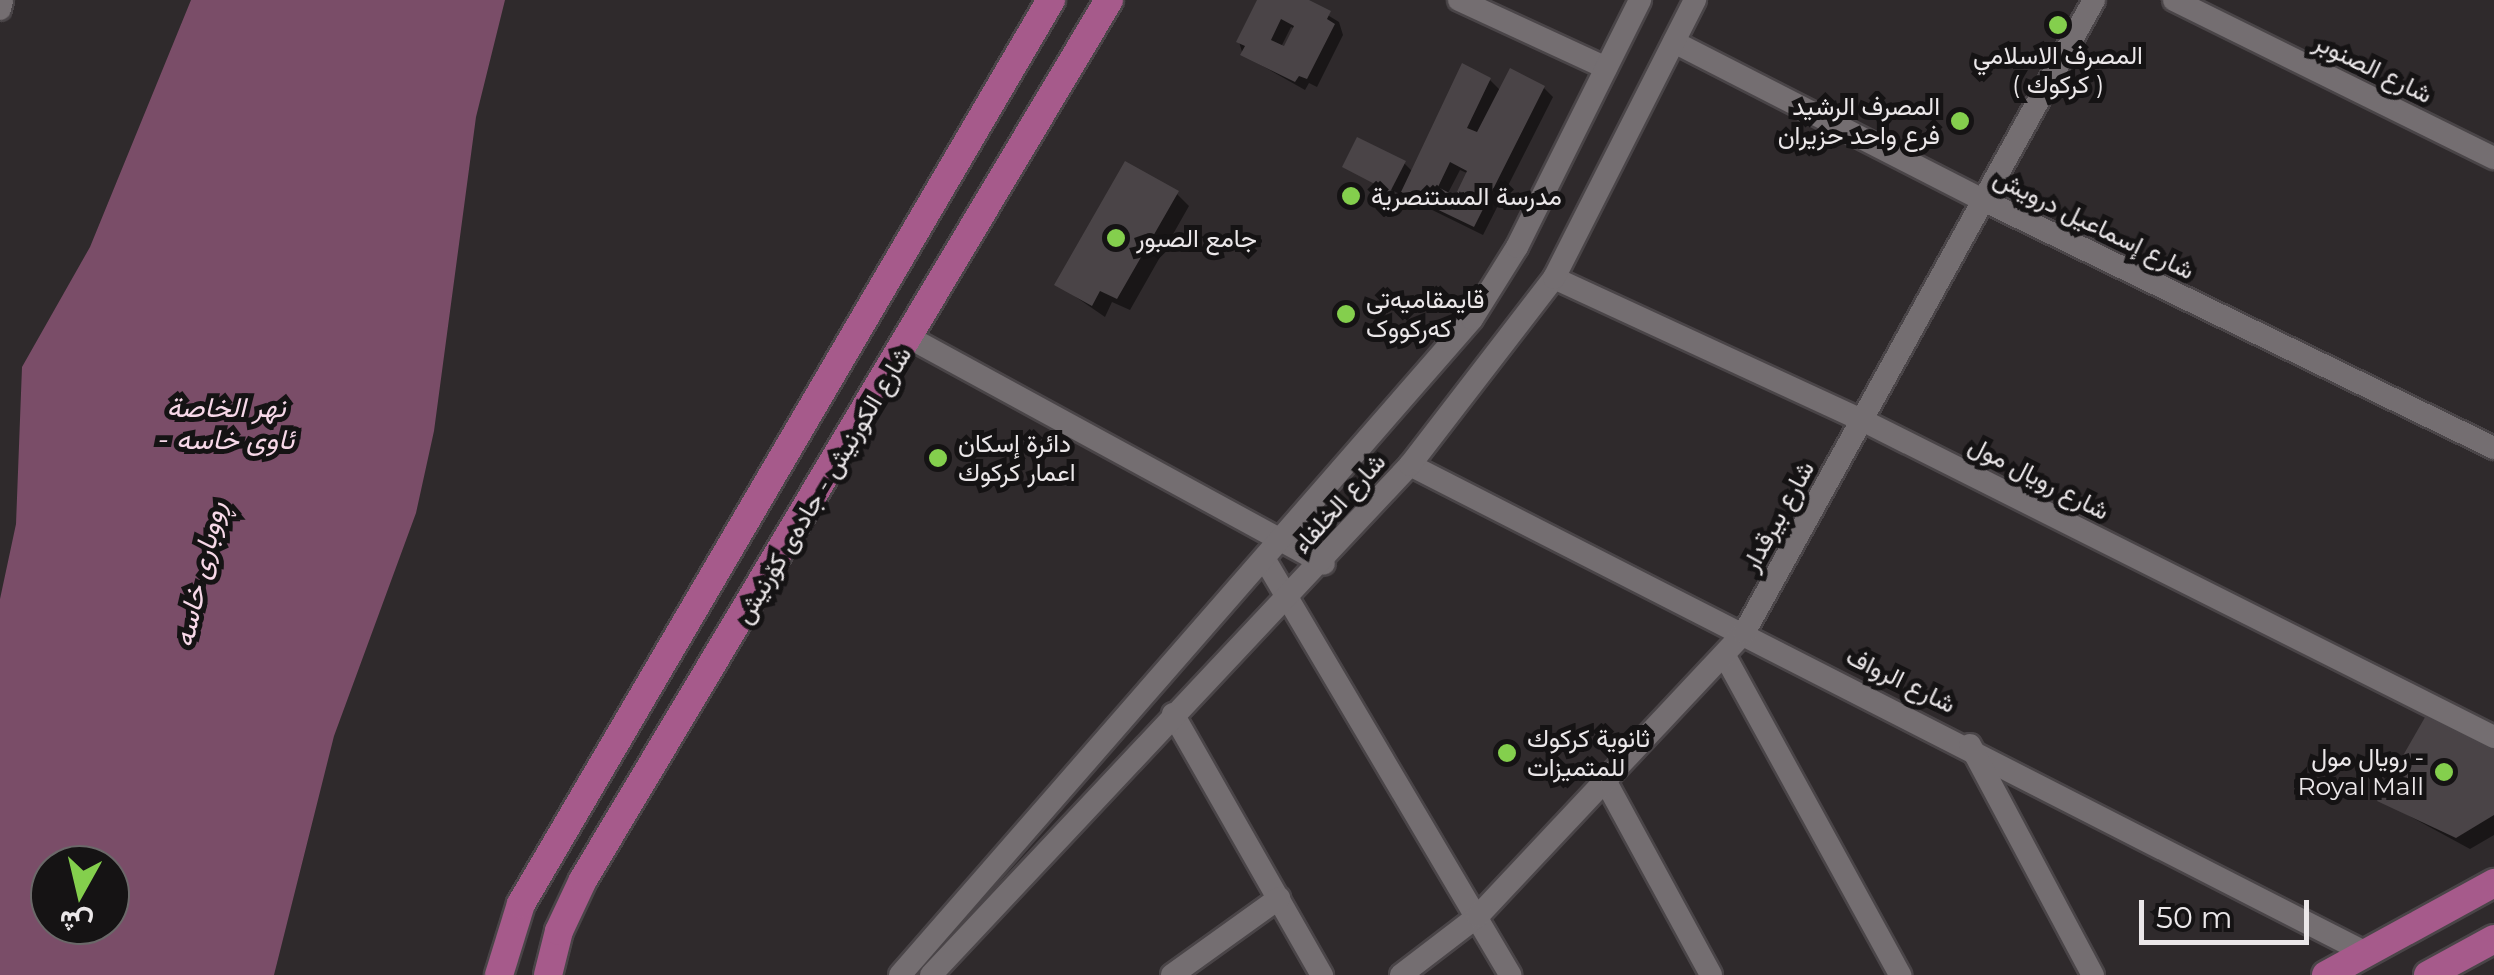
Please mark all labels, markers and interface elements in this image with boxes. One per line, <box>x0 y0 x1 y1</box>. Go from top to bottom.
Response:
marker: المصرف الاسلامي ( كركوك ) <box>2047 14 2069 36</box>
street label: شارع الصنوبر <box>2309 26 2437 110</box>
place label: المصرف الاسلامي ( كركوك ) <box>1973 41 2143 100</box>
place label: المصرف الرشید فرع واحد حزیران <box>1778 92 1940 151</box>
marker: المصرف الرشید فرع واحد حزیران <box>1949 110 1971 132</box>
street label: شارع إسماعيل درويش <box>1989 162 2199 286</box>
place label: مدرسة المستنصرية <box>1371 181 1562 211</box>
marker: مدرسة المستنصرية <box>1340 185 1362 207</box>
place label: جامع الصبور <box>1136 223 1257 253</box>
marker: جامع الصبور <box>1105 227 1127 249</box>
place label: قایمقامیەتی کەرکووک <box>1366 285 1484 344</box>
marker: قایمقامیەتی کەرکووک <box>1335 303 1357 325</box>
street label: شارع الكورنيش - جادەی کۆرنیش <box>728 341 918 629</box>
water label: نهر الخاصة - ئاوی خاسە <box>158 390 294 456</box>
place label: دائرة إسكان اعمار كركوك <box>958 429 1075 488</box>
street label: شارع رويال مول <box>1964 430 2114 526</box>
marker: دائرة إسكان اعمار كركوك <box>927 447 949 469</box>
street label: شارع الخلفاء <box>1286 447 1392 559</box>
street label: شارع بيرقدار <box>1736 456 1820 576</box>
water label: ڕووباری خاسە <box>166 498 232 650</box>
street label: شارع الرواف <box>1842 641 1960 719</box>
place label: ثانوية كركوك للمتميزات <box>1527 724 1650 783</box>
marker: ثانوية كركوك للمتميزات <box>1496 742 1518 764</box>
place label: رويال مول - Royal Mall <box>2297 743 2424 802</box>
marker: رويال مول - Royal Mall <box>2433 761 2455 783</box>
north arrow <box>30 845 130 945</box>
scale bar <box>2144 880 2314 942</box>
text: 50 m <box>2156 899 2233 936</box>
text: ش <box>57 904 95 942</box>

